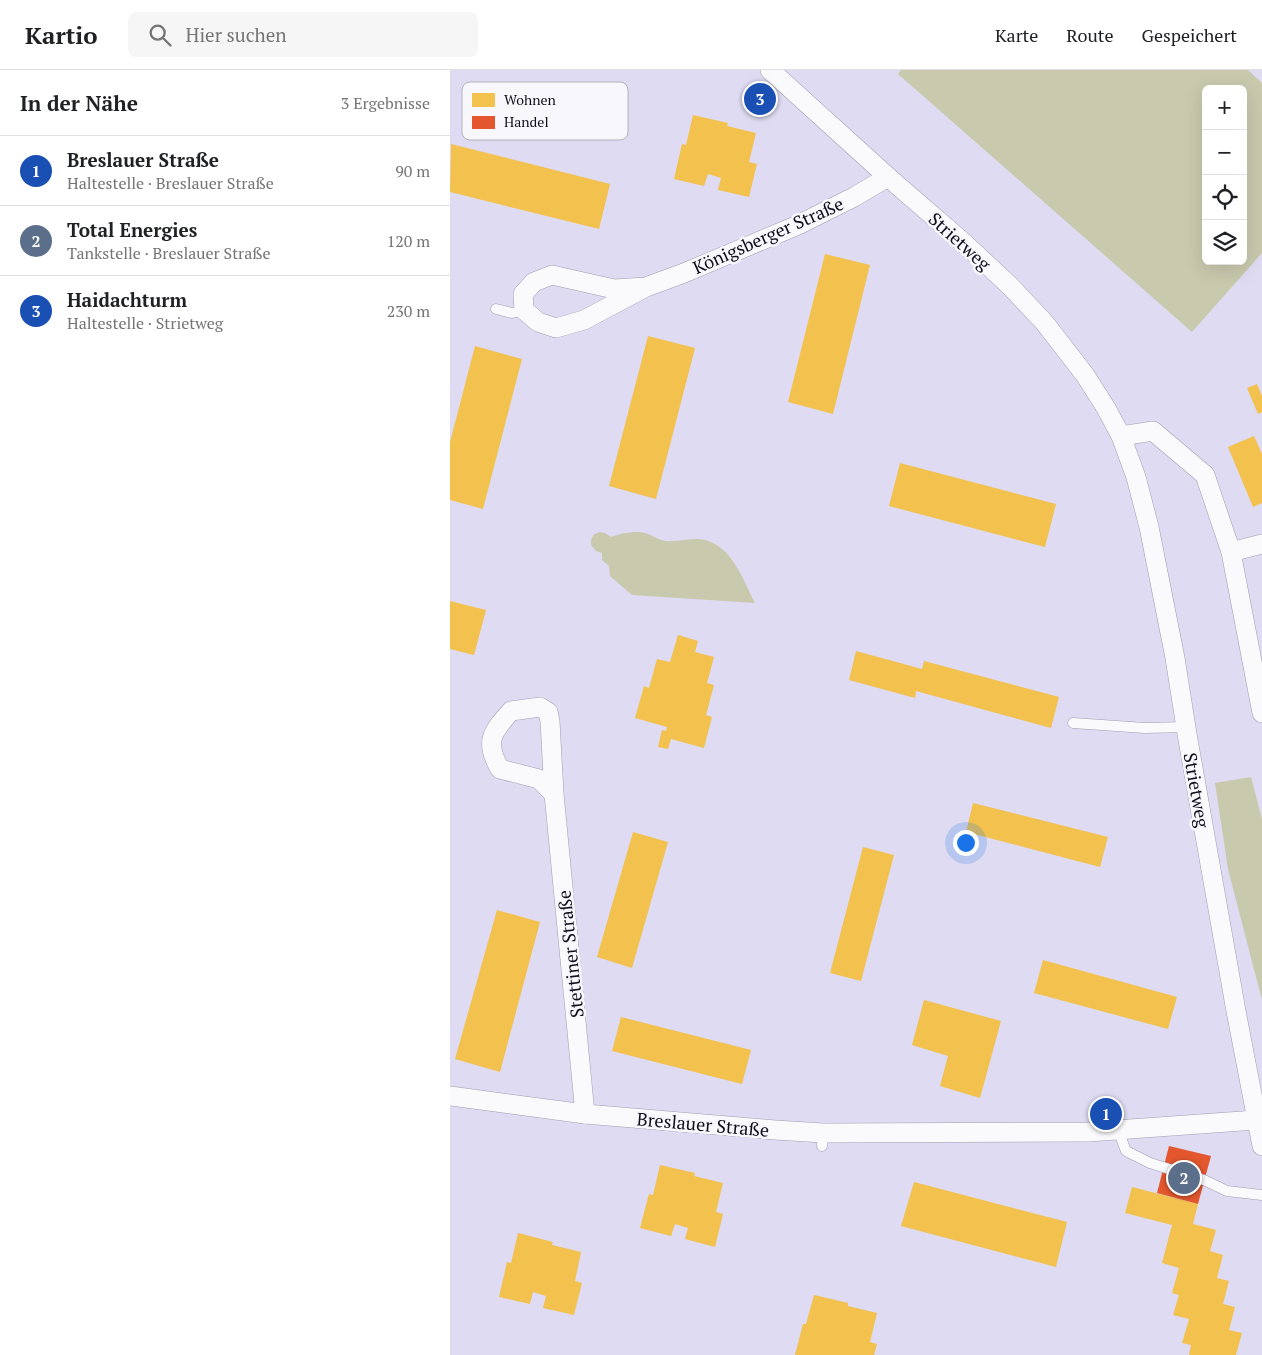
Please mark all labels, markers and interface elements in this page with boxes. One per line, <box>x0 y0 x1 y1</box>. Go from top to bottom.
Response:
search box <box>128 12 478 57</box>
text: Kartio <box>25 19 98 51</box>
icon: search <box>146 21 174 49</box>
text: Hier suchen <box>186 22 287 47</box>
text: Karte <box>995 23 1038 47</box>
text: Route <box>1066 23 1114 47</box>
text: Gespeichert <box>1142 23 1237 47</box>
pin: 3 <box>744 80 776 118</box>
legend <box>462 82 628 140</box>
map controls <box>1202 85 1247 265</box>
button: + <box>1202 85 1247 130</box>
text: In der Nähe <box>20 89 138 117</box>
text: Wohnen <box>504 90 556 109</box>
text: 3 Ergebnisse <box>341 92 430 114</box>
text: Handel <box>504 112 549 131</box>
button: − <box>1202 130 1247 175</box>
text: Breslauer Straße <box>67 147 219 172</box>
text: 1 <box>31 160 41 182</box>
text: 90 m <box>395 160 430 182</box>
text: Haltestelle · Breslauer Straße <box>67 172 274 194</box>
button: locate <box>1202 175 1247 220</box>
street label: Königsberger Straße <box>689 191 847 279</box>
street label: Strietweg <box>924 207 997 276</box>
text: Total Energies <box>67 217 197 242</box>
button: layers <box>1202 220 1247 265</box>
text: 2 <box>31 230 41 252</box>
text: 120 m <box>387 230 430 252</box>
text: Tankstelle · Breslauer Straße <box>67 242 271 264</box>
text: Haidachturm <box>67 287 187 312</box>
text: 3 <box>31 300 41 322</box>
text: 230 m <box>387 300 430 322</box>
text: Haltestelle · Strietweg <box>67 312 223 334</box>
street label: Strietweg <box>1179 751 1215 830</box>
your location <box>953 830 979 856</box>
street label: Stettiner Straße <box>551 889 589 1019</box>
pin: 1 <box>1090 1095 1122 1133</box>
street label: Breslauer Straße <box>636 1106 770 1142</box>
pin: 2 <box>1168 1159 1200 1197</box>

